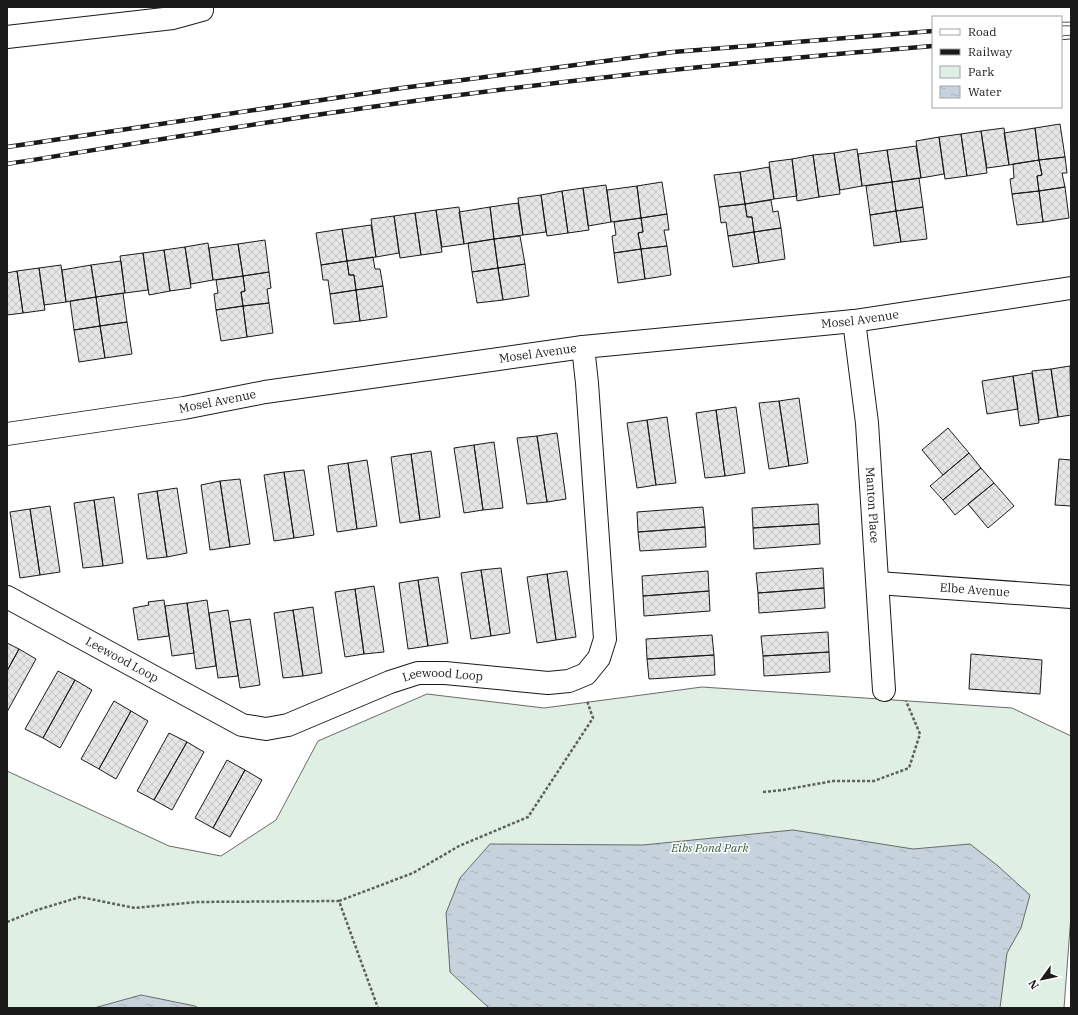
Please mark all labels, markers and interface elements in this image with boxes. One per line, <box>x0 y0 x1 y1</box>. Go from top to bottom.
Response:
legend <box>932 16 1062 108</box>
text: Road <box>968 24 997 39</box>
text: Railway <box>968 44 1013 59</box>
text: Park <box>968 64 994 79</box>
text: Water <box>968 84 1002 99</box>
street label: Mosel Avenue <box>820 306 900 331</box>
street label: Mosel Avenue <box>498 340 577 366</box>
street label: Mosel Avenue <box>178 386 257 416</box>
street label: Manton Place <box>863 466 883 544</box>
street label: Elbe Avenue <box>939 580 1010 600</box>
street label: Leewood Loop <box>83 633 162 685</box>
street label: Leewood Loop <box>400 665 484 685</box>
park label: Eibs Pond Park <box>670 840 749 855</box>
north arrow <box>1022 959 1062 999</box>
text: N <box>1025 977 1042 992</box>

